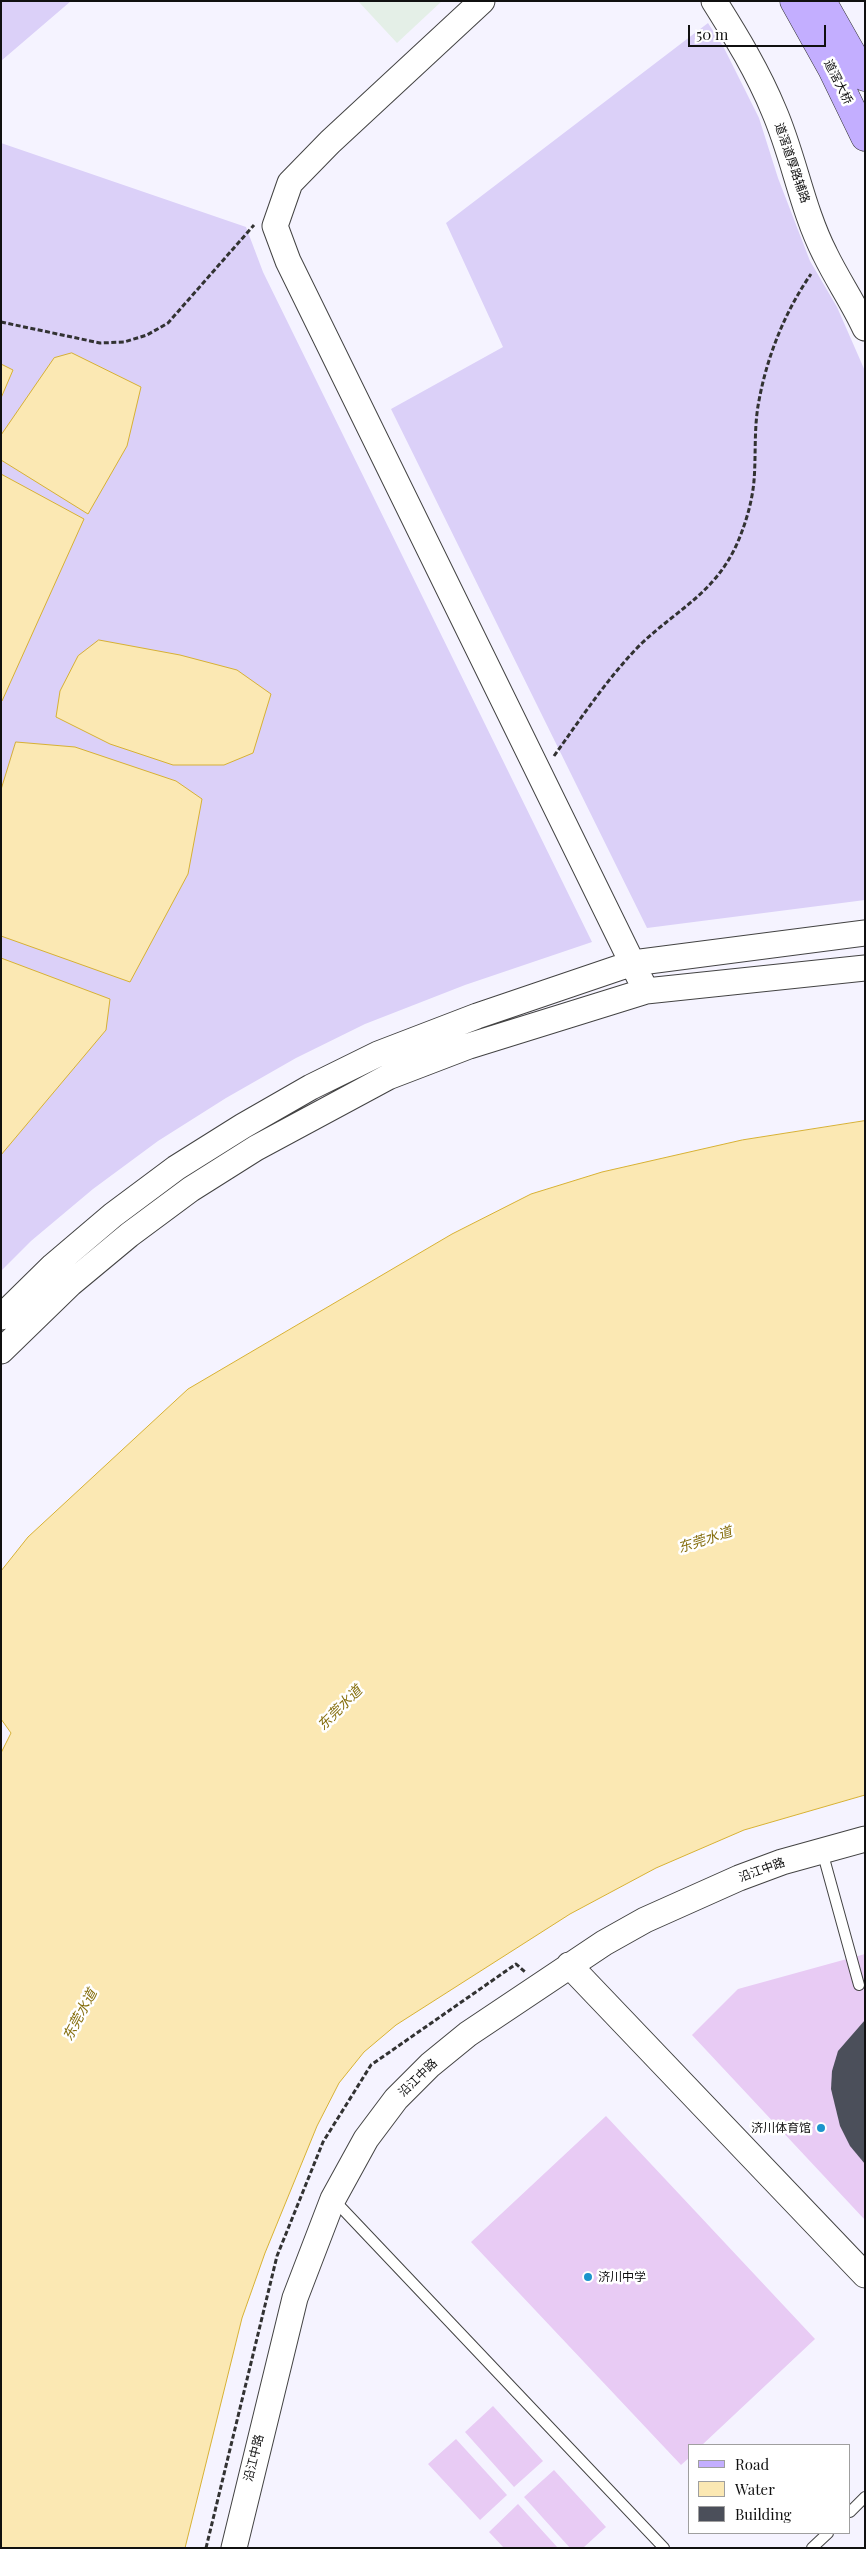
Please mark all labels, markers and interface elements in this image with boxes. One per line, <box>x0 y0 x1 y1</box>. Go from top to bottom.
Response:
scale bar <box>691 15 828 47</box>
text: 50 m <box>696 24 728 44</box>
street label: 道滘大桥 <box>821 57 855 107</box>
street label: 道滘道厚路辅路 <box>772 121 812 205</box>
water label: 东莞水道 <box>676 1523 734 1557</box>
water label: 东莞水道 <box>314 1682 366 1734</box>
street label: 沿江中路 <box>737 1855 787 1885</box>
water label: 东莞水道 <box>59 1986 101 2044</box>
street label: 沿江中路 <box>396 2056 440 2100</box>
place label: 济川体育馆 <box>751 2121 811 2135</box>
marker: 济川体育馆 <box>815 2122 827 2134</box>
place label: 济川中学 <box>598 2270 646 2284</box>
marker: 济川中学 <box>582 2271 594 2283</box>
street label: 沿江中路 <box>241 2433 267 2483</box>
legend <box>688 2444 851 2534</box>
text: Road <box>735 2454 769 2474</box>
text: Water <box>735 2479 775 2499</box>
text: Building <box>735 2504 791 2524</box>

